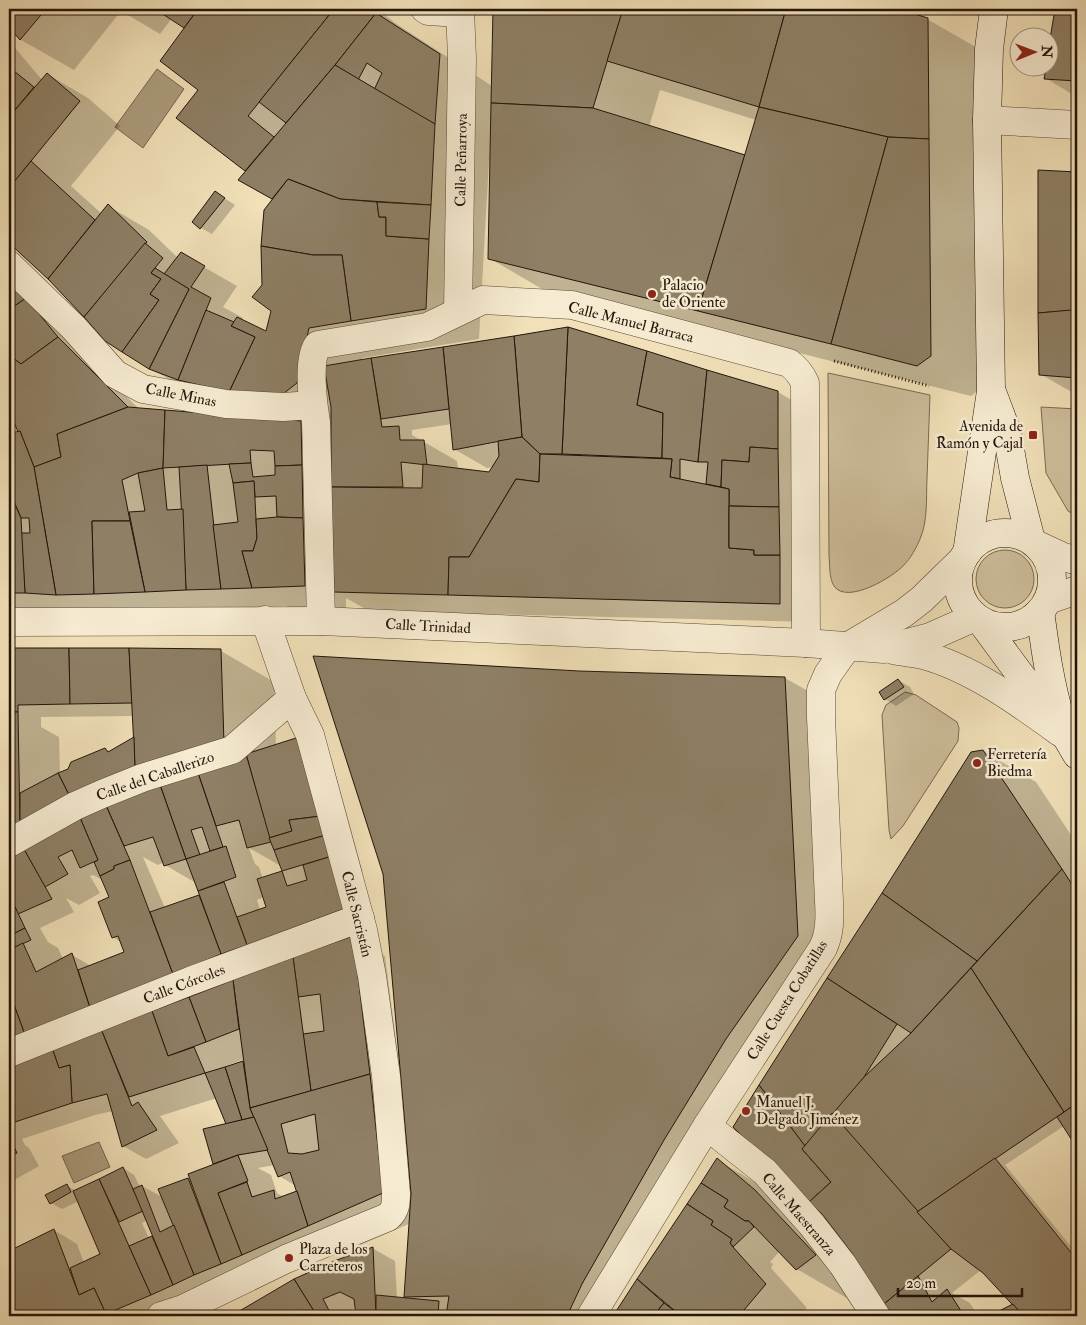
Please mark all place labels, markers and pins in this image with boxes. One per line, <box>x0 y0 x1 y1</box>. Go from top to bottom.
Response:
place label: Palacio de Oriente <box>662 276 726 312</box>
marker: Palacio de Oriente <box>646 288 658 300</box>
place label: Avenida de Ramón y Cajal <box>936 417 1023 453</box>
marker: Avenida de Ramón y Cajal <box>1027 429 1039 441</box>
place label: Ferretería Biedma <box>987 745 1047 781</box>
marker: Ferretería Biedma <box>971 757 983 769</box>
place label: Manuel J. Delgado Jiménez <box>756 1093 859 1130</box>
marker: Manuel J. Delgado Jiménez <box>740 1105 752 1117</box>
place label: Plaza de los Carreteros <box>299 1240 367 1276</box>
marker: Plaza de los Carreteros <box>283 1252 295 1264</box>

